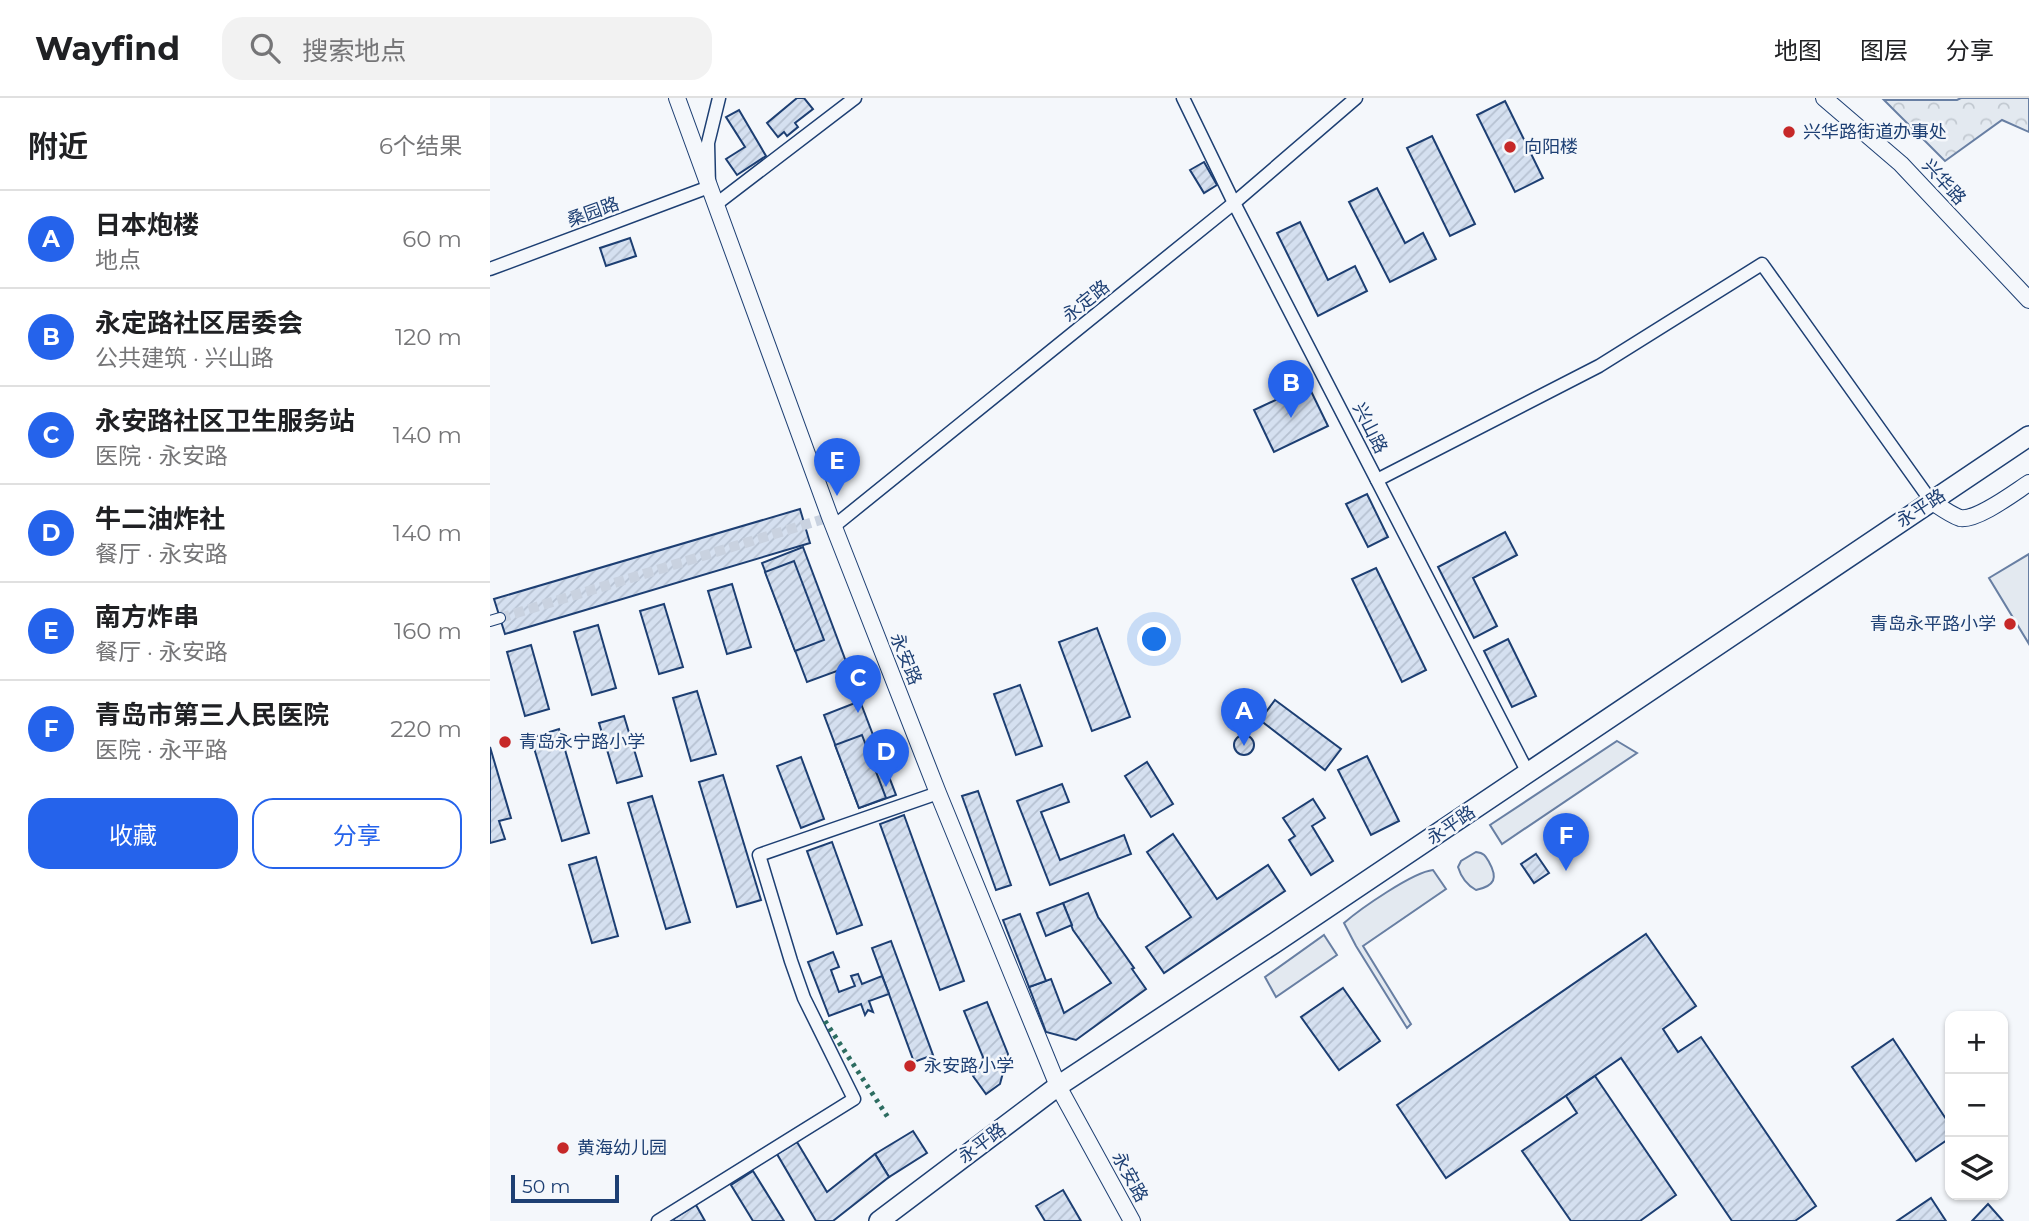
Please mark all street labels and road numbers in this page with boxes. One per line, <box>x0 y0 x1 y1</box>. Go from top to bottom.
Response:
street label: 兴华路 <box>1918 155 1970 209</box>
street label: 桑园路 <box>564 192 622 232</box>
street label: 永定路 <box>1058 275 1114 327</box>
street label: 兴山路 <box>1348 399 1392 457</box>
street label: 永平路 <box>1892 484 1950 532</box>
street label: 永安路 <box>886 630 926 688</box>
street label: 永平路 <box>1422 801 1480 849</box>
street label: 永平路 <box>954 1118 1010 1168</box>
street label: 永安路 <box>1107 1148 1153 1206</box>

